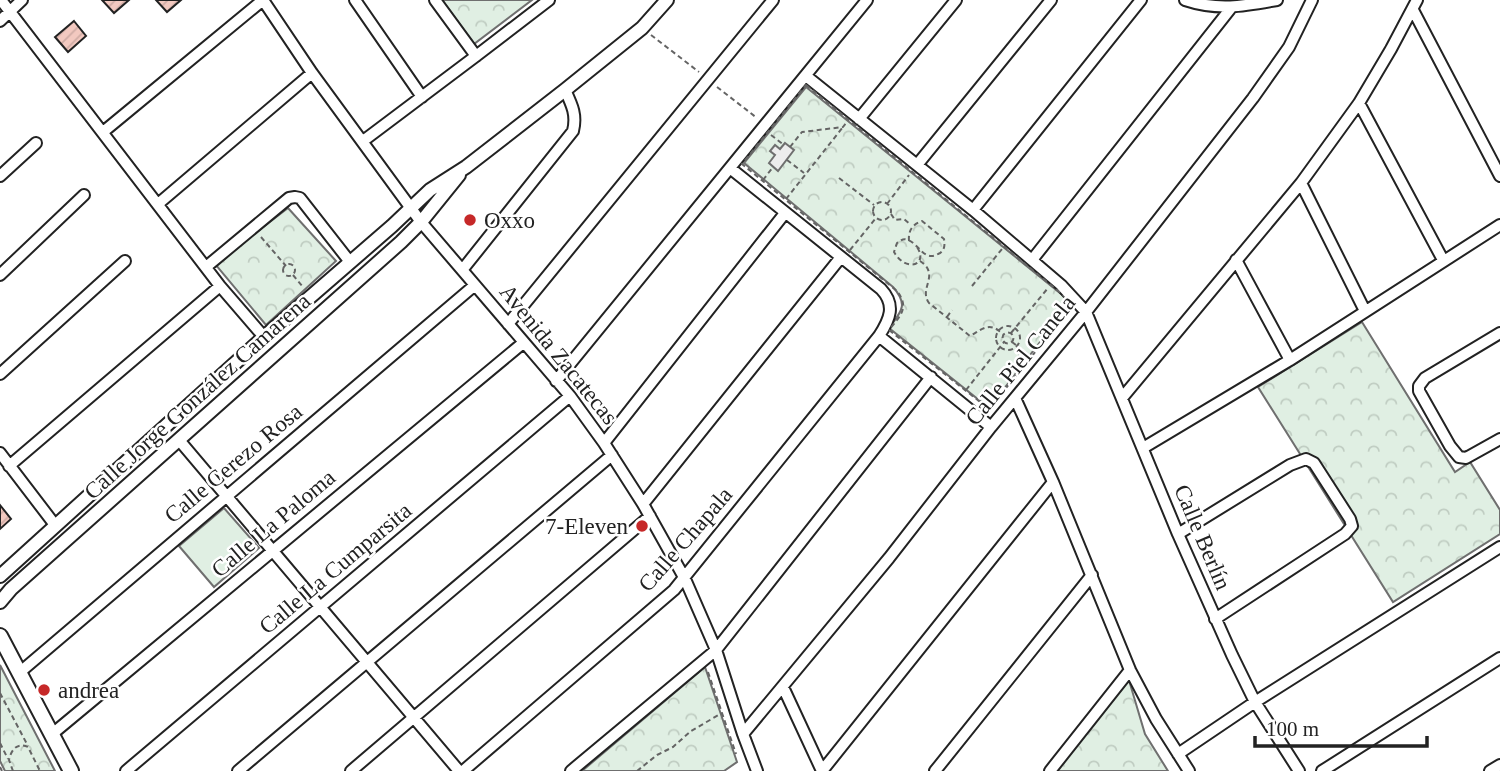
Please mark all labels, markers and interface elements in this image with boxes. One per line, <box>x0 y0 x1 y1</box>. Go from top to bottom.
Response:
place label: Oxxo <box>484 208 535 233</box>
marker: Oxxo <box>462 212 478 228</box>
street label: Avenida Zacatecas <box>495 279 623 429</box>
street label: Calle Jorge González Camarena <box>79 288 315 504</box>
street label: Calle Piel Canela <box>960 290 1080 430</box>
street label: Calle Cerezo Rosa <box>160 399 307 528</box>
street label: Calle La Paloma <box>207 465 340 582</box>
street label: Calle Berlín <box>1169 481 1236 594</box>
street label: Calle Chapala <box>633 482 737 596</box>
street label: Calle La Cumparsita <box>254 498 416 639</box>
place label: 7-Eleven <box>545 514 629 539</box>
marker: 7-Eleven <box>634 518 650 534</box>
place label: andrea <box>58 678 119 703</box>
marker: andrea <box>36 682 52 698</box>
scale bar <box>1255 704 1426 748</box>
text: 100 m <box>1266 717 1319 741</box>

